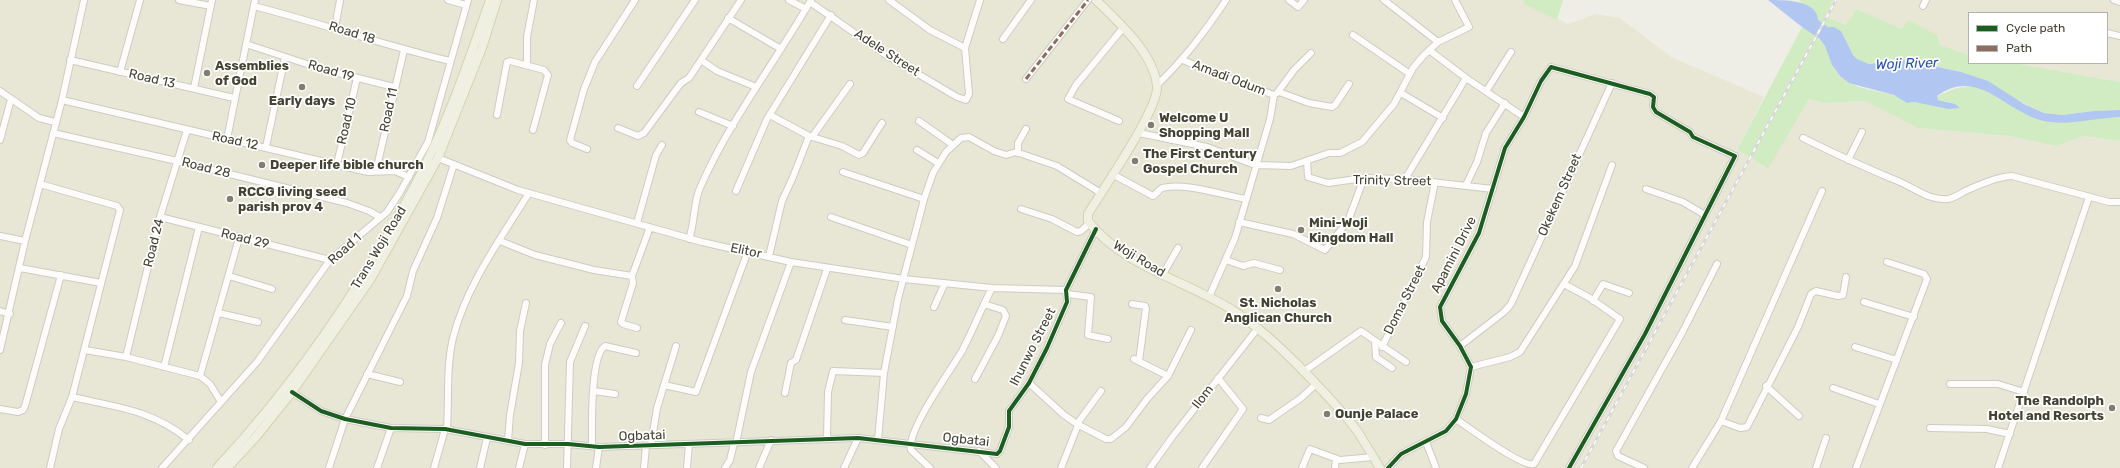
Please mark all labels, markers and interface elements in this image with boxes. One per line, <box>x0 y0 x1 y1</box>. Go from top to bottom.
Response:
legend <box>1968 12 2108 64</box>
street label: Road 18 <box>327 19 377 47</box>
text: Cycle path <box>2006 21 2065 35</box>
street label: Adele Street <box>851 26 923 80</box>
text: Path <box>2006 41 2032 55</box>
water label: Woji River <box>1875 55 1939 73</box>
street label: Road 19 <box>306 57 356 85</box>
street label: Amadi Odum <box>1190 57 1268 99</box>
place label: Assemblies of God <box>215 58 289 89</box>
street label: Road 13 <box>127 66 177 92</box>
marker: Assemblies of God <box>202 68 212 78</box>
marker: Early days <box>297 82 307 92</box>
street label: Road 11 <box>377 86 401 134</box>
place label: Early days <box>269 93 335 109</box>
street label: Road 10 <box>334 96 360 146</box>
place label: Welcome U Shopping Mall <box>1159 110 1249 141</box>
marker: Welcome U Shopping Mall <box>1146 120 1156 130</box>
street label: Road 12 <box>210 128 260 154</box>
place label: The First Century Gospel Church <box>1143 146 1257 177</box>
street label: Okekem Street <box>1535 151 1585 239</box>
street label: Road 28 <box>180 154 232 182</box>
marker: The First Century Gospel Church <box>1130 156 1140 166</box>
place label: Deeper life bible church <box>270 157 424 173</box>
marker: Deeper life bible church <box>257 160 267 170</box>
street label: Trinity Street <box>1353 173 1431 189</box>
place label: RCCG living seed parish prov 4 <box>238 184 346 215</box>
marker: RCCG living seed parish prov 4 <box>225 194 235 204</box>
street label: Trans Woji Road <box>348 204 410 292</box>
street label: Apamini Drive <box>1428 214 1480 296</box>
place label: Mini-Woji Kingdom Hall <box>1309 215 1394 246</box>
street label: Road 24 <box>140 217 168 269</box>
street label: Road 29 <box>219 225 271 253</box>
marker: Mini-Woji Kingdom Hall <box>1296 225 1306 235</box>
street label: Road 1 <box>325 230 365 268</box>
street label: Woji Road <box>1110 237 1168 281</box>
street label: Elitor <box>729 240 763 262</box>
street label: Doma Street <box>1381 263 1429 337</box>
marker: St. Nicholas Anglican Church <box>1273 284 1283 294</box>
place label: St. Nicholas Anglican Church <box>1224 295 1332 326</box>
street label: Ihunwo Street <box>1007 305 1059 389</box>
street label: Ilom <box>1189 382 1217 412</box>
place label: The Randolph Hotel and Resorts <box>1988 393 2104 424</box>
marker: The Randolph Hotel and Resorts <box>2107 403 2117 413</box>
place label: Ounje Palace <box>1335 406 1418 422</box>
marker: Ounje Palace <box>1322 409 1332 419</box>
street label: Ogbatai <box>618 427 666 445</box>
street label: Ogbatai <box>942 430 990 450</box>

